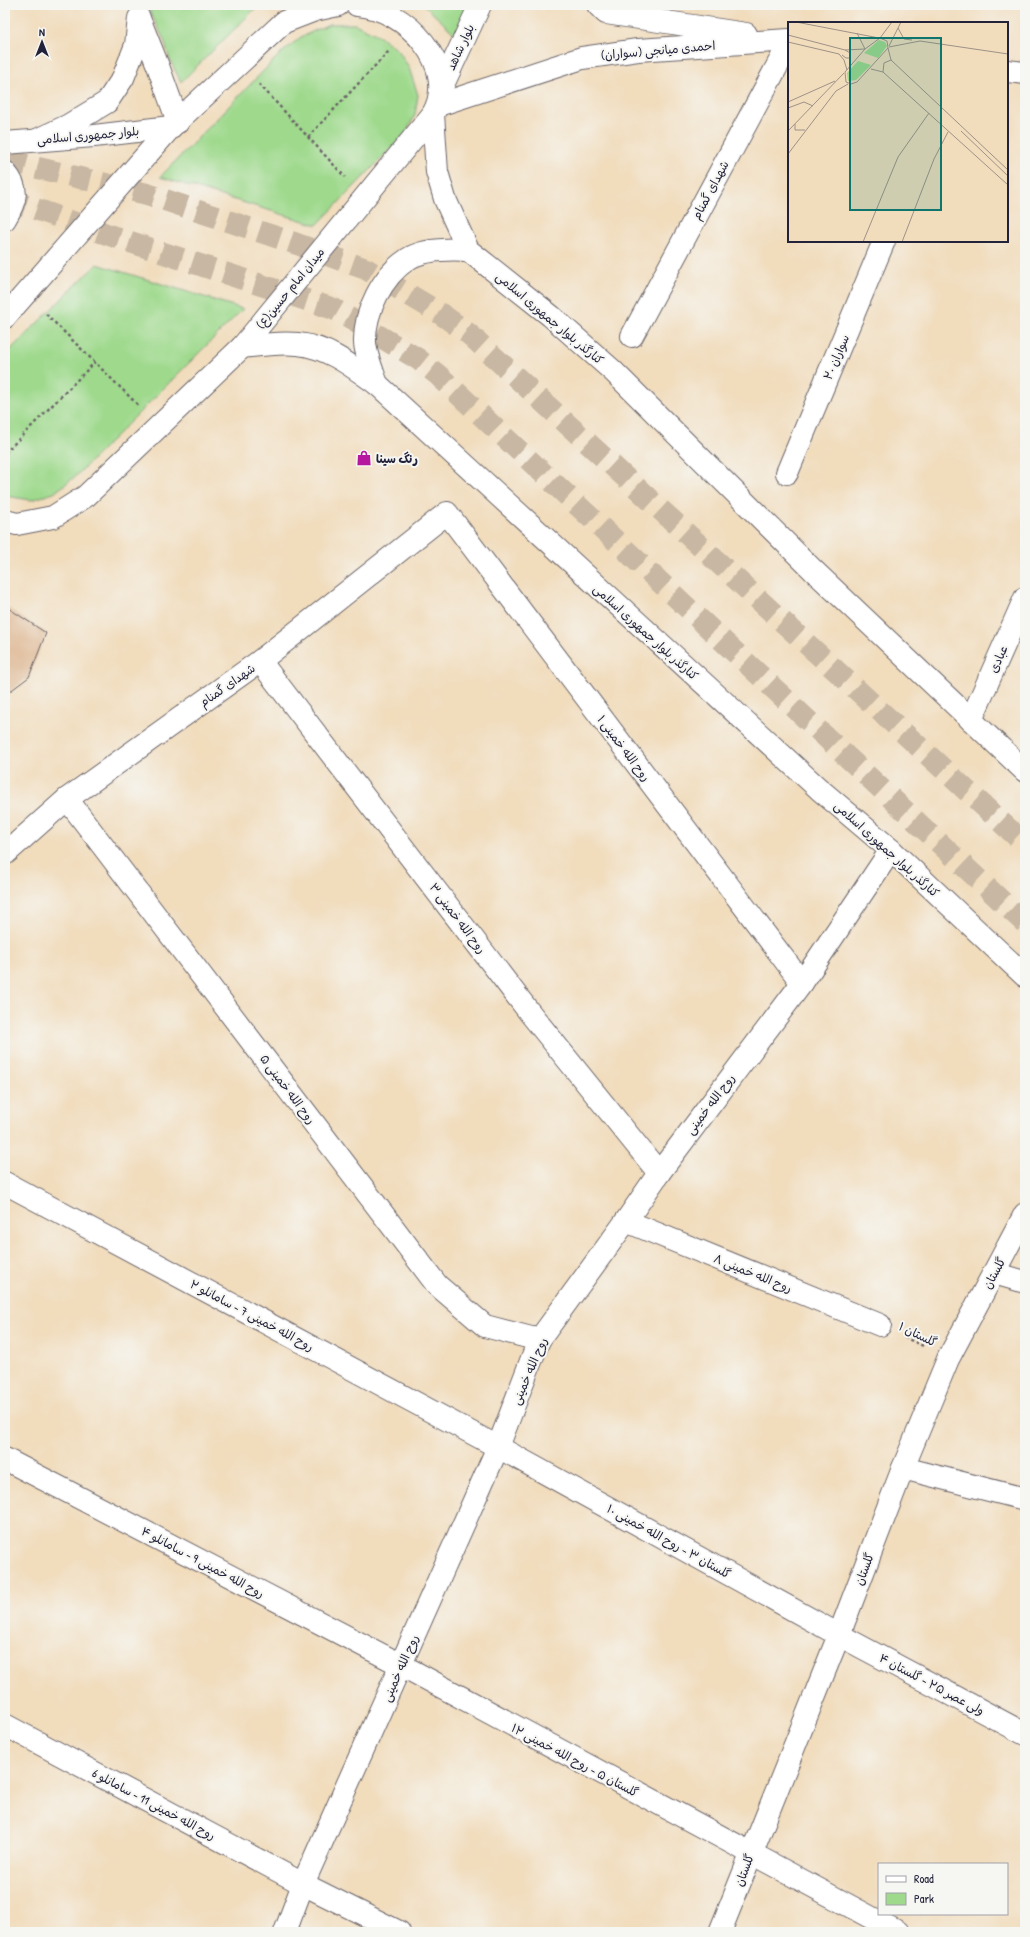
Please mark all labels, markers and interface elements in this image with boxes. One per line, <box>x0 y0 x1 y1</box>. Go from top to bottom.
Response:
street label: بلوار شاهد <box>442 21 478 73</box>
north arrow <box>22 22 62 62</box>
inset map <box>788 22 1008 242</box>
text: N <box>39 25 45 39</box>
street label: احمدی میانجی (سواران) <box>600 37 716 63</box>
street label: بلوار جمهوری اسلامی <box>36 122 140 148</box>
street label: شهدای گمنام <box>687 157 734 223</box>
street label: میدان امام حسین(ع) <box>252 244 329 333</box>
street label: کنارگذر بلوار جمهوری اسلامی <box>492 268 608 368</box>
street label: سواران ۲۰ <box>819 332 853 382</box>
shop icon: رنگ سینا <box>355 449 373 467</box>
place label: رنگ سینا <box>376 450 418 467</box>
street label: کنارگذر بلوار جمهوری اسلامی <box>590 580 702 684</box>
street label: عبادی <box>984 643 1012 675</box>
street label: شهدای گمنام <box>196 659 259 711</box>
street label: روح الله خمینی ۱ <box>593 711 655 785</box>
street label: کنارگذر بلوار جمهوری اسلامی <box>831 797 943 901</box>
street label: روح الله خمینی ۳ <box>426 879 490 957</box>
street label: روح الله خمینی ۵ <box>256 1051 320 1127</box>
street label: روح الله خمینی <box>682 1070 738 1138</box>
street label: روح الله خمینی ۸ <box>711 1250 795 1296</box>
street label: گلستان <box>979 1254 1009 1292</box>
street label: روح الله خمینی 7 - سامانلو ۲ <box>187 1275 317 1355</box>
street label: گلستان ۱ <box>896 1317 940 1351</box>
street label: روح الله خمینی <box>507 1335 551 1407</box>
street label: گلستان ۳ - روح الله خمینی ۱۰ <box>604 1500 734 1582</box>
street label: روح الله خمینی 9 - سامانلو ۴ <box>138 1522 268 1602</box>
street label: گلستان <box>850 1550 878 1588</box>
street label: روح الله خمینی <box>378 1632 422 1704</box>
street label: ولی عصر ۲۵ - گلستان ۴ <box>876 1649 988 1719</box>
street label: گلستان ۵ - روح الله خمینی ۱۲ <box>508 1719 642 1801</box>
street label: روح الله خمینی 11 - سامانلو 6 <box>89 1764 219 1844</box>
street label: گلستان <box>730 1851 758 1889</box>
legend <box>878 1863 1008 1915</box>
text: Road <box>914 1870 934 1887</box>
text: Park <box>914 1890 934 1907</box>

